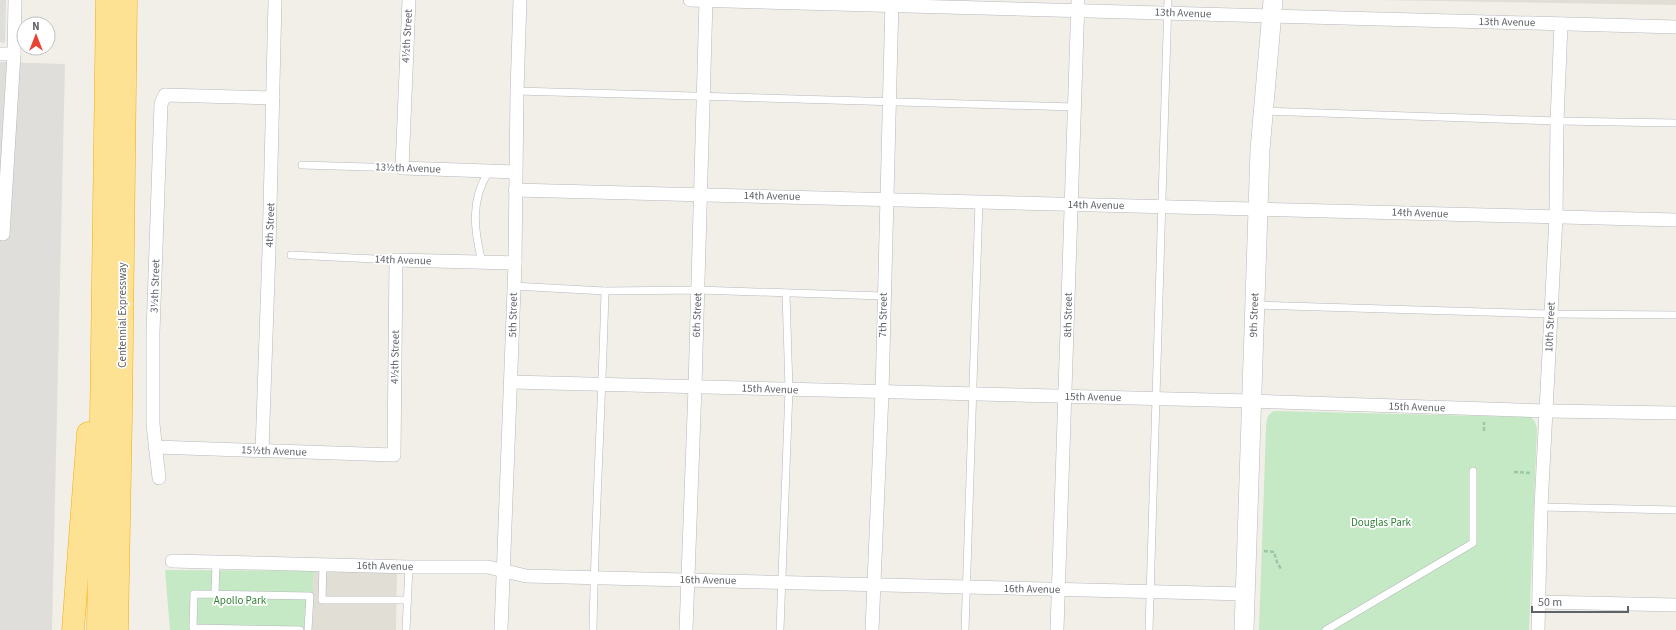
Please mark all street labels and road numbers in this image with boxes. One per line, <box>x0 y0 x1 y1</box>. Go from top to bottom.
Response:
street label: 13th Avenue <box>1154 5 1212 22</box>
street label: 4½th Street <box>398 8 416 63</box>
street label: 13th Avenue <box>1478 14 1536 30</box>
street label: 13½th Avenue <box>375 159 442 177</box>
street label: 14th Avenue <box>743 188 801 204</box>
street label: 14th Avenue <box>1067 197 1125 213</box>
street label: 4th Street <box>262 202 278 248</box>
street label: 14th Avenue <box>1391 205 1449 222</box>
street label: 14th Avenue <box>374 252 432 269</box>
street label: 3½th Street <box>147 259 163 313</box>
street label: Centennial Expressway <box>115 262 130 368</box>
street label: 5th Street <box>505 292 521 338</box>
street label: 6th Street <box>689 292 705 338</box>
street label: 7th Street <box>875 292 891 338</box>
street label: 8th Street <box>1060 292 1076 338</box>
street label: 9th Street <box>1246 292 1262 338</box>
street label: 10th Street <box>1541 301 1559 353</box>
street label: 4½th Street <box>387 330 403 384</box>
street label: 15th Avenue <box>741 381 799 398</box>
street label: 15th Avenue <box>1064 389 1122 405</box>
street label: 15th Avenue <box>1388 399 1446 416</box>
street label: 15½th Avenue <box>241 442 308 460</box>
street label: 16th Avenue <box>356 558 414 574</box>
street label: 16th Avenue <box>679 572 737 588</box>
street label: 16th Avenue <box>1003 581 1061 597</box>

